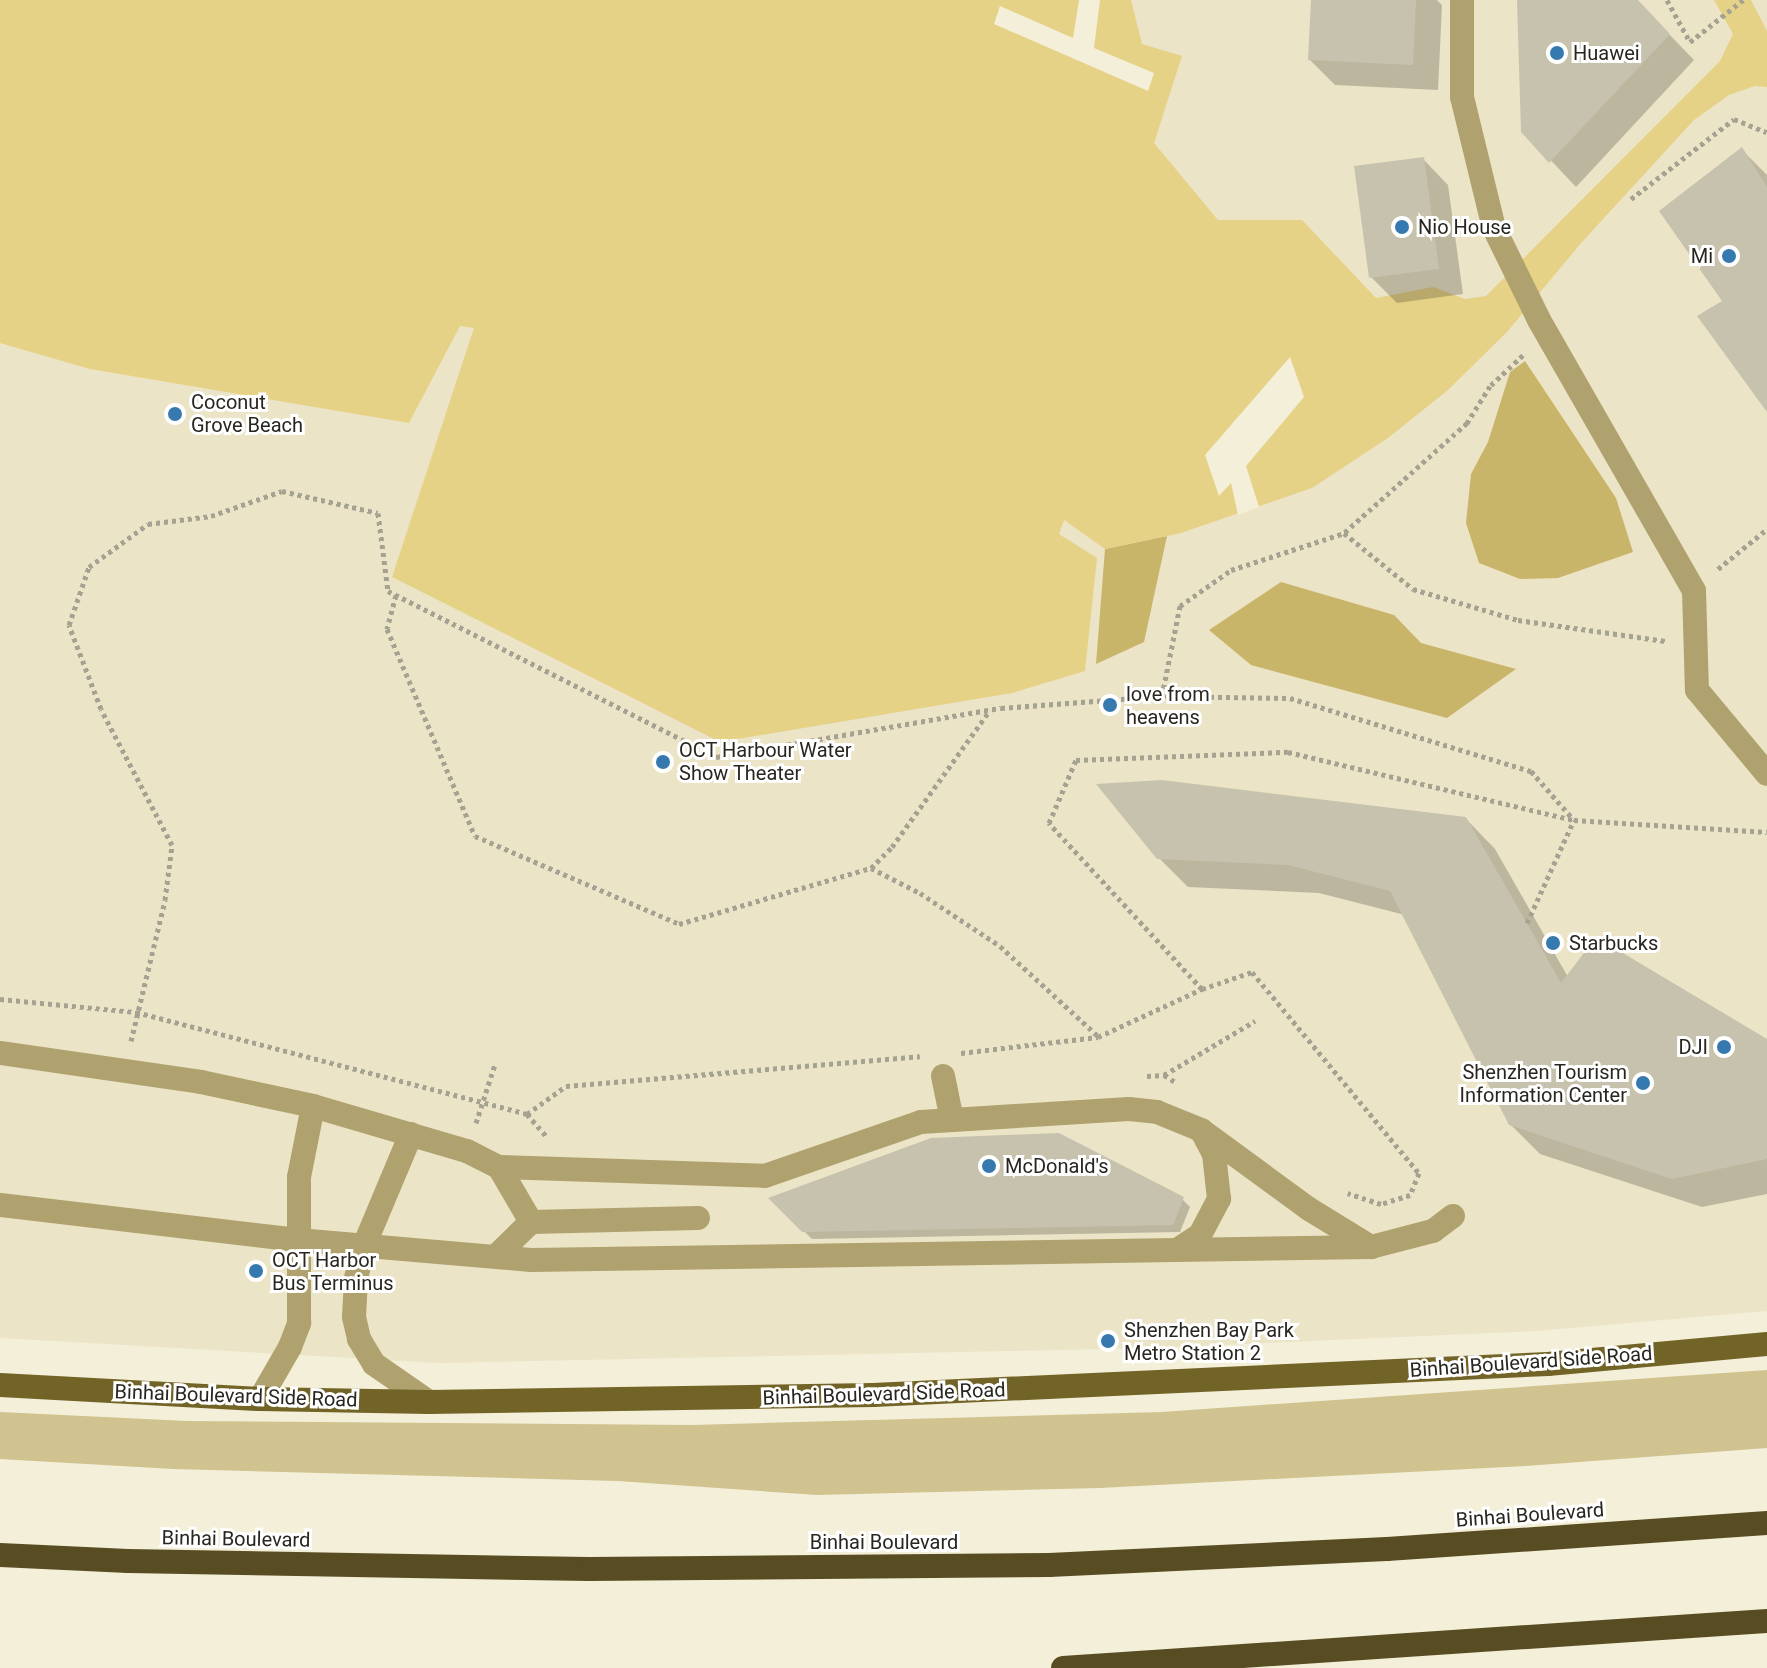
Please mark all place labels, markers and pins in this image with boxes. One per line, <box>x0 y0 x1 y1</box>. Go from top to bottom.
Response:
place label: Huawei <box>1573 41 1640 65</box>
marker: Huawei <box>1548 44 1566 62</box>
place label: Nio House <box>1418 215 1511 239</box>
marker: Nio House <box>1393 218 1411 236</box>
place label: Mi <box>1691 244 1713 268</box>
marker: Mi <box>1720 247 1738 265</box>
place label: Coconut Grove Beach <box>191 390 303 437</box>
marker: Coconut Grove Beach <box>166 405 184 423</box>
place label: love from heavens <box>1126 682 1210 729</box>
marker: love from heavens <box>1101 696 1119 714</box>
place label: OCT Harbour Water Show Theater <box>679 738 852 785</box>
marker: OCT Harbour Water Show Theater <box>654 753 672 771</box>
place label: Starbucks <box>1569 931 1658 955</box>
marker: Starbucks <box>1544 934 1562 952</box>
place label: DJI <box>1678 1035 1708 1059</box>
marker: DJI <box>1715 1038 1733 1056</box>
place label: Shenzhen Tourism Information Center <box>1460 1060 1627 1107</box>
marker: Shenzhen Tourism Information Center <box>1634 1074 1652 1092</box>
place label: McDonald's <box>1005 1154 1109 1178</box>
marker: McDonald's <box>980 1157 998 1175</box>
place label: OCT Harbor Bus Terminus <box>272 1248 394 1295</box>
marker: OCT Harbor Bus Terminus <box>247 1262 265 1280</box>
place label: Shenzhen Bay Park Metro Station 2 <box>1124 1318 1294 1365</box>
marker: Shenzhen Bay Park Metro Station 2 <box>1099 1332 1117 1350</box>

